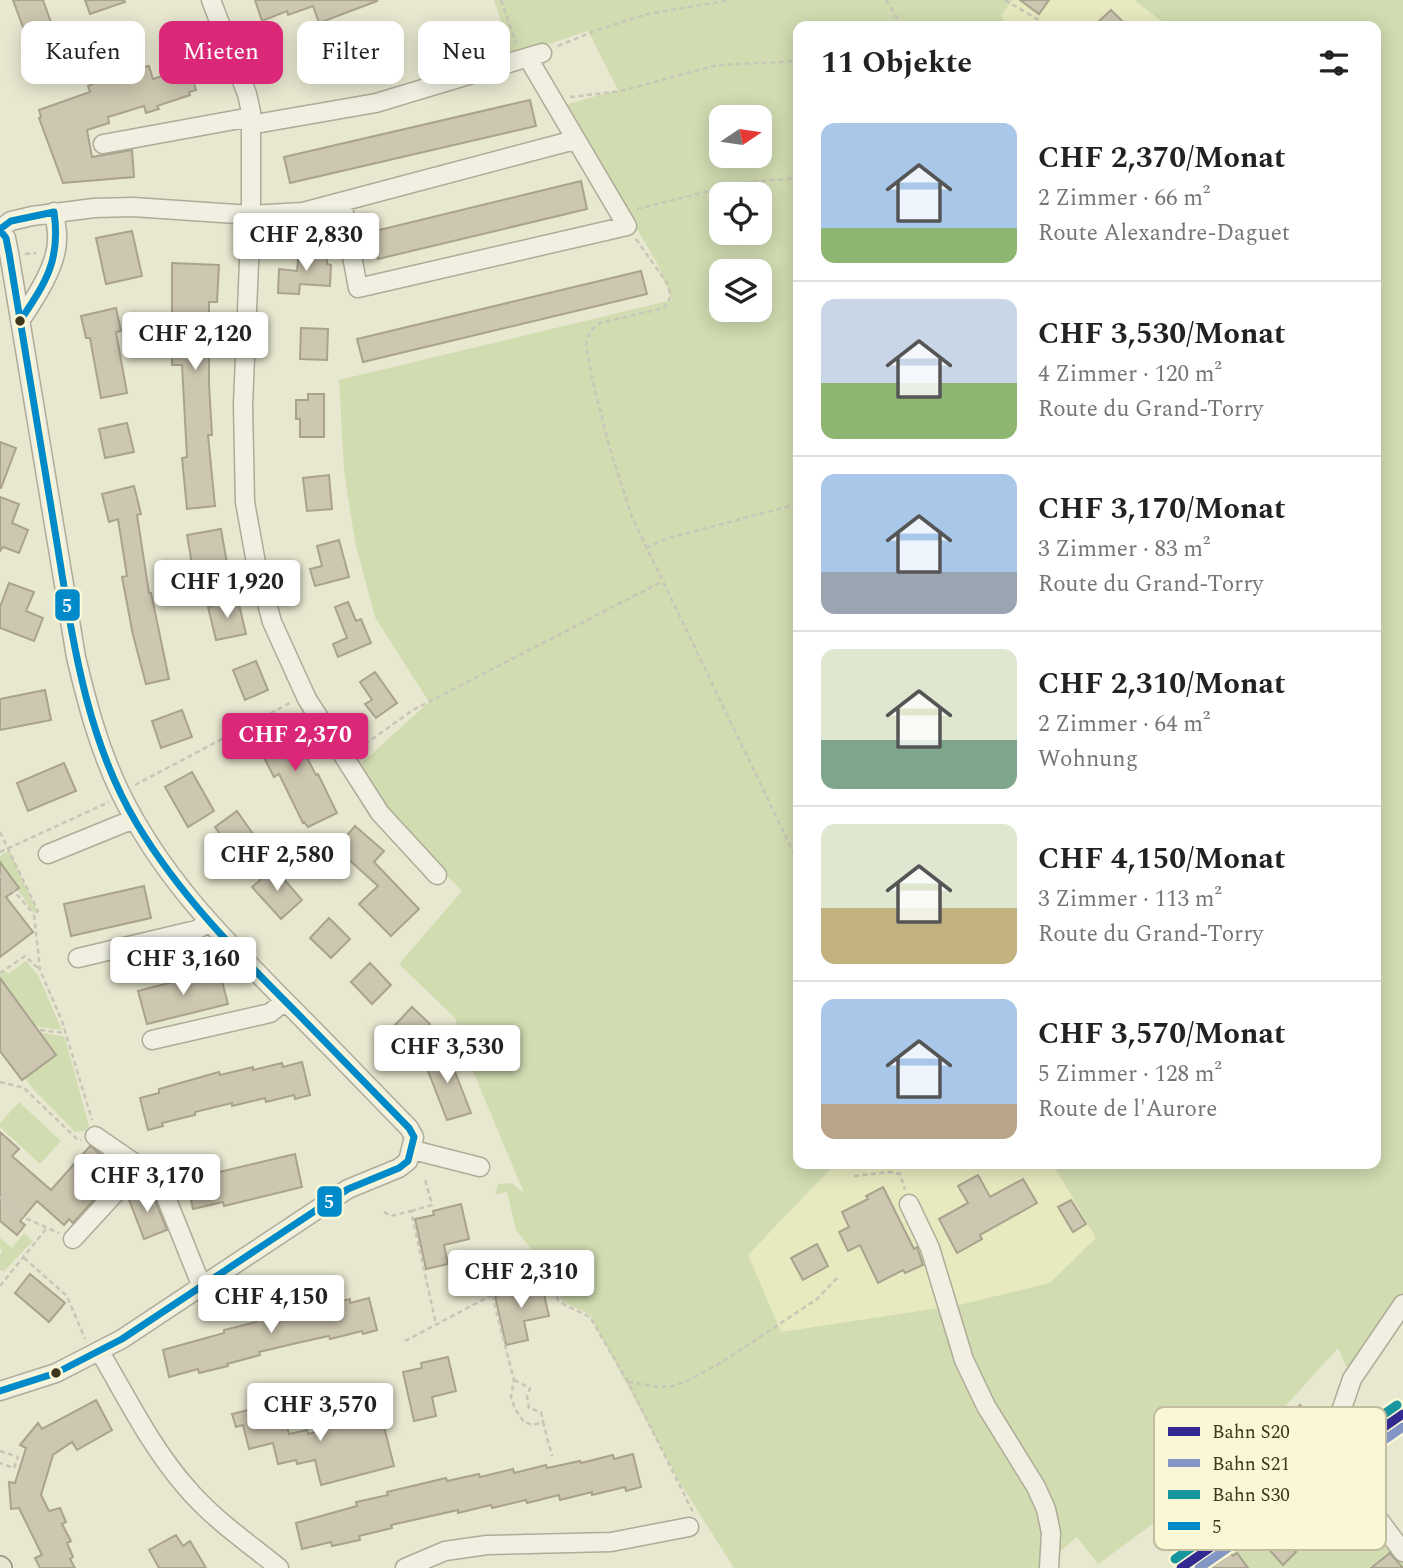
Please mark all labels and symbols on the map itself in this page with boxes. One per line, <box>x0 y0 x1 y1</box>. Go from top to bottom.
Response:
north arrow <box>709 105 772 168</box>
pin: CHF 2,830 <box>226 214 386 273</box>
pin: CHF 2,120 <box>115 312 275 372</box>
unlabelled marker <box>13 314 27 328</box>
pin: CHF 1,920 <box>147 560 307 620</box>
line badge: 5 <box>54 588 81 622</box>
text: 5 <box>62 592 72 621</box>
pin: CHF 2,370 <box>215 714 375 773</box>
pin: CHF 2,580 <box>197 834 357 893</box>
pin: CHF 3,160 <box>103 937 263 997</box>
pin: CHF 3,530 <box>367 1026 527 1085</box>
pin: CHF 3,170 <box>67 1154 227 1214</box>
line badge: 5 <box>316 1185 343 1218</box>
text: 5 <box>324 1188 334 1217</box>
pin: CHF 2,310 <box>441 1250 601 1310</box>
pin: CHF 4,150 <box>191 1276 351 1335</box>
unlabelled marker <box>49 1366 63 1380</box>
pin: CHF 3,570 <box>240 1384 400 1443</box>
legend <box>1154 1407 1386 1550</box>
text: Bahn S20 <box>1212 1418 1290 1447</box>
text: Bahn S21 <box>1212 1450 1290 1479</box>
text: Bahn S30 <box>1212 1481 1290 1510</box>
text: 5 <box>1212 1513 1222 1542</box>

